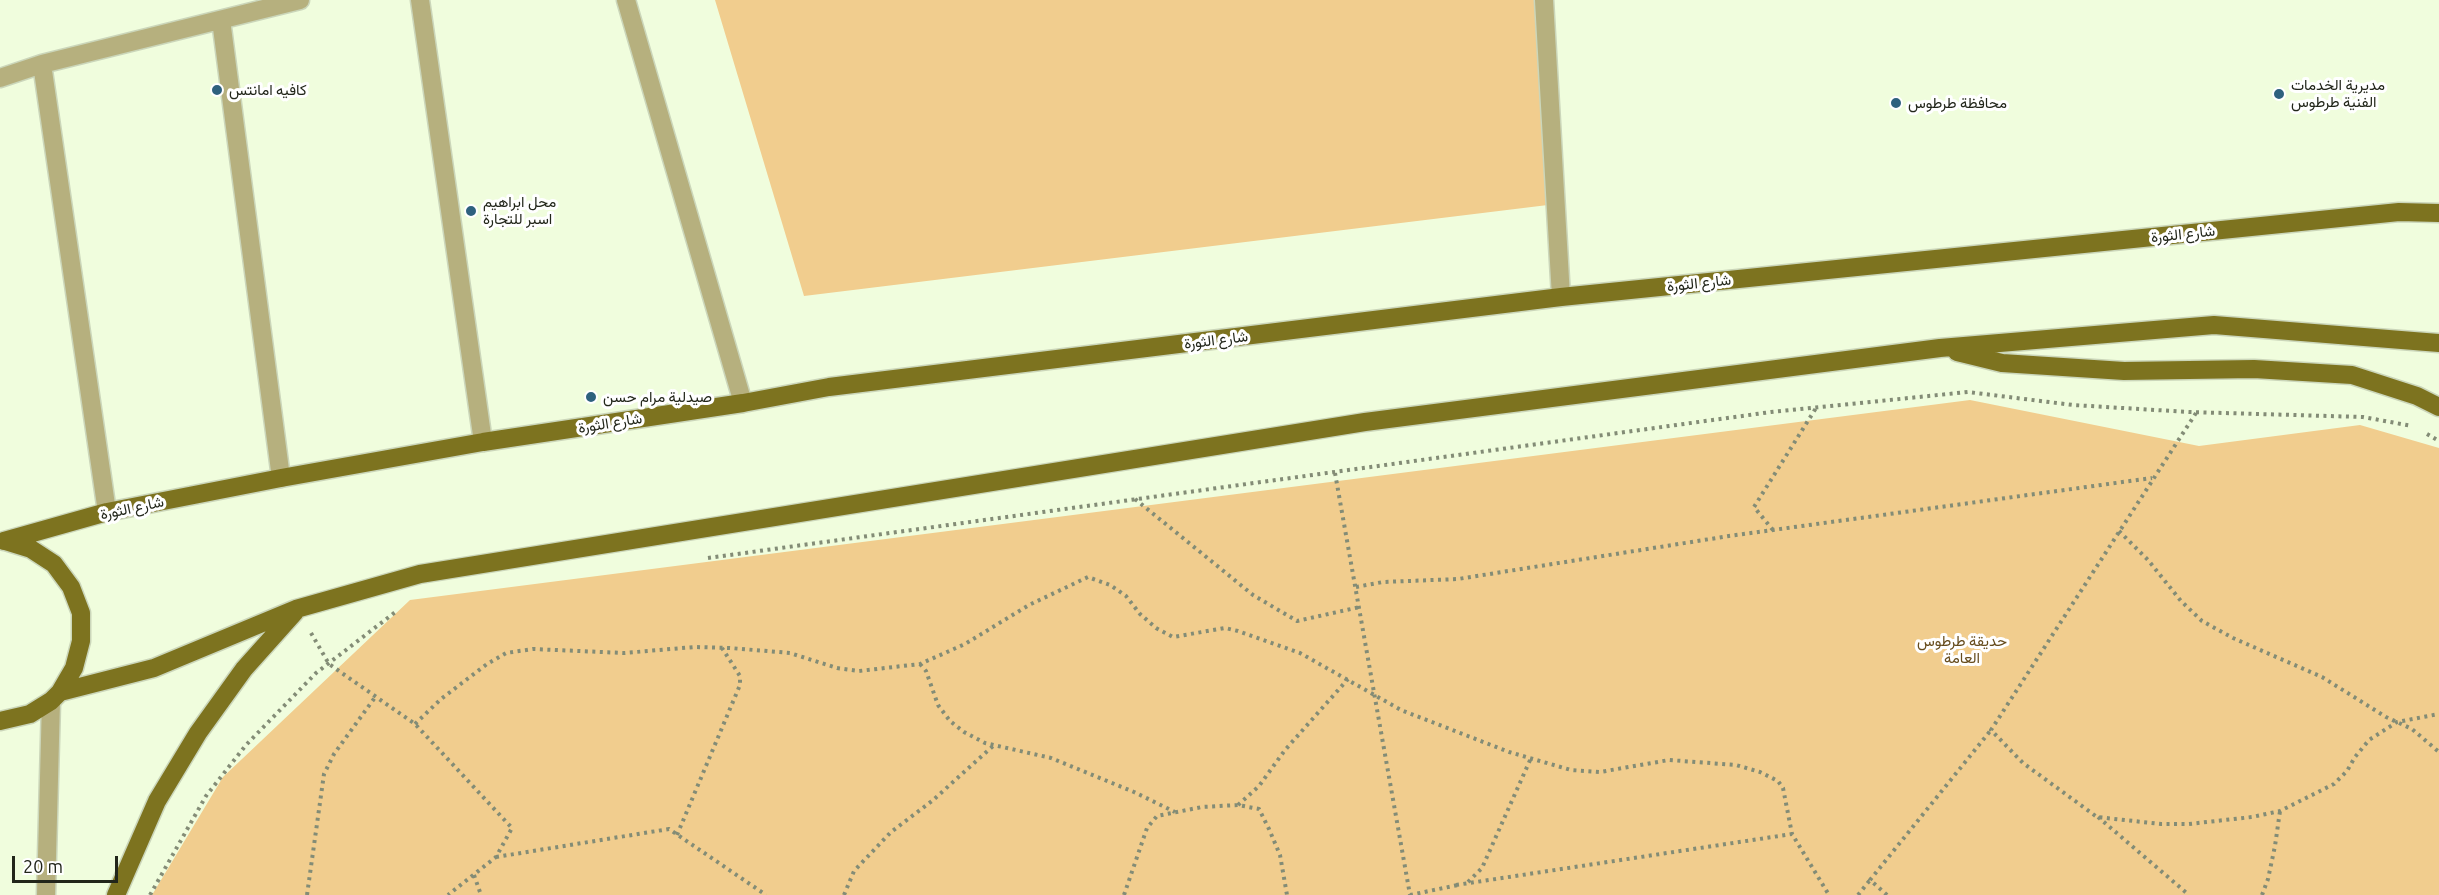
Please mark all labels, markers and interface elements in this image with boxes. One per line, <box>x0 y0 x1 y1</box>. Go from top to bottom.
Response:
place label: مديرية الخدمات الفنية طرطوس <box>2291 76 2385 111</box>
place label: كافيه امانتس <box>229 81 307 99</box>
marker: كافيه امانتس <box>210 83 224 97</box>
marker: مديرية الخدمات الفنية طرطوس <box>2272 87 2286 101</box>
place label: محافظة طرطوس <box>1908 94 2007 112</box>
marker: محافظة طرطوس <box>1889 96 1903 110</box>
place label: محل ابراهيم اسبر للتجارة <box>483 193 556 228</box>
marker: محل ابراهيم اسبر للتجارة <box>464 204 478 218</box>
street label: شارع الثورة <box>2150 222 2216 246</box>
street label: شارع الثورة <box>1666 271 1732 295</box>
street label: شارع الثورة <box>1183 327 1249 353</box>
place label: صيدلية مرام حسن <box>603 388 712 406</box>
marker: صيدلية مرام حسن <box>584 390 598 404</box>
street label: شارع الثورة <box>577 409 643 437</box>
street label: شارع الثورة <box>99 493 165 523</box>
park label: حديقة طرطوس العامة <box>1917 632 2007 667</box>
scale bar <box>15 844 122 882</box>
text: 20 m <box>23 856 63 876</box>

